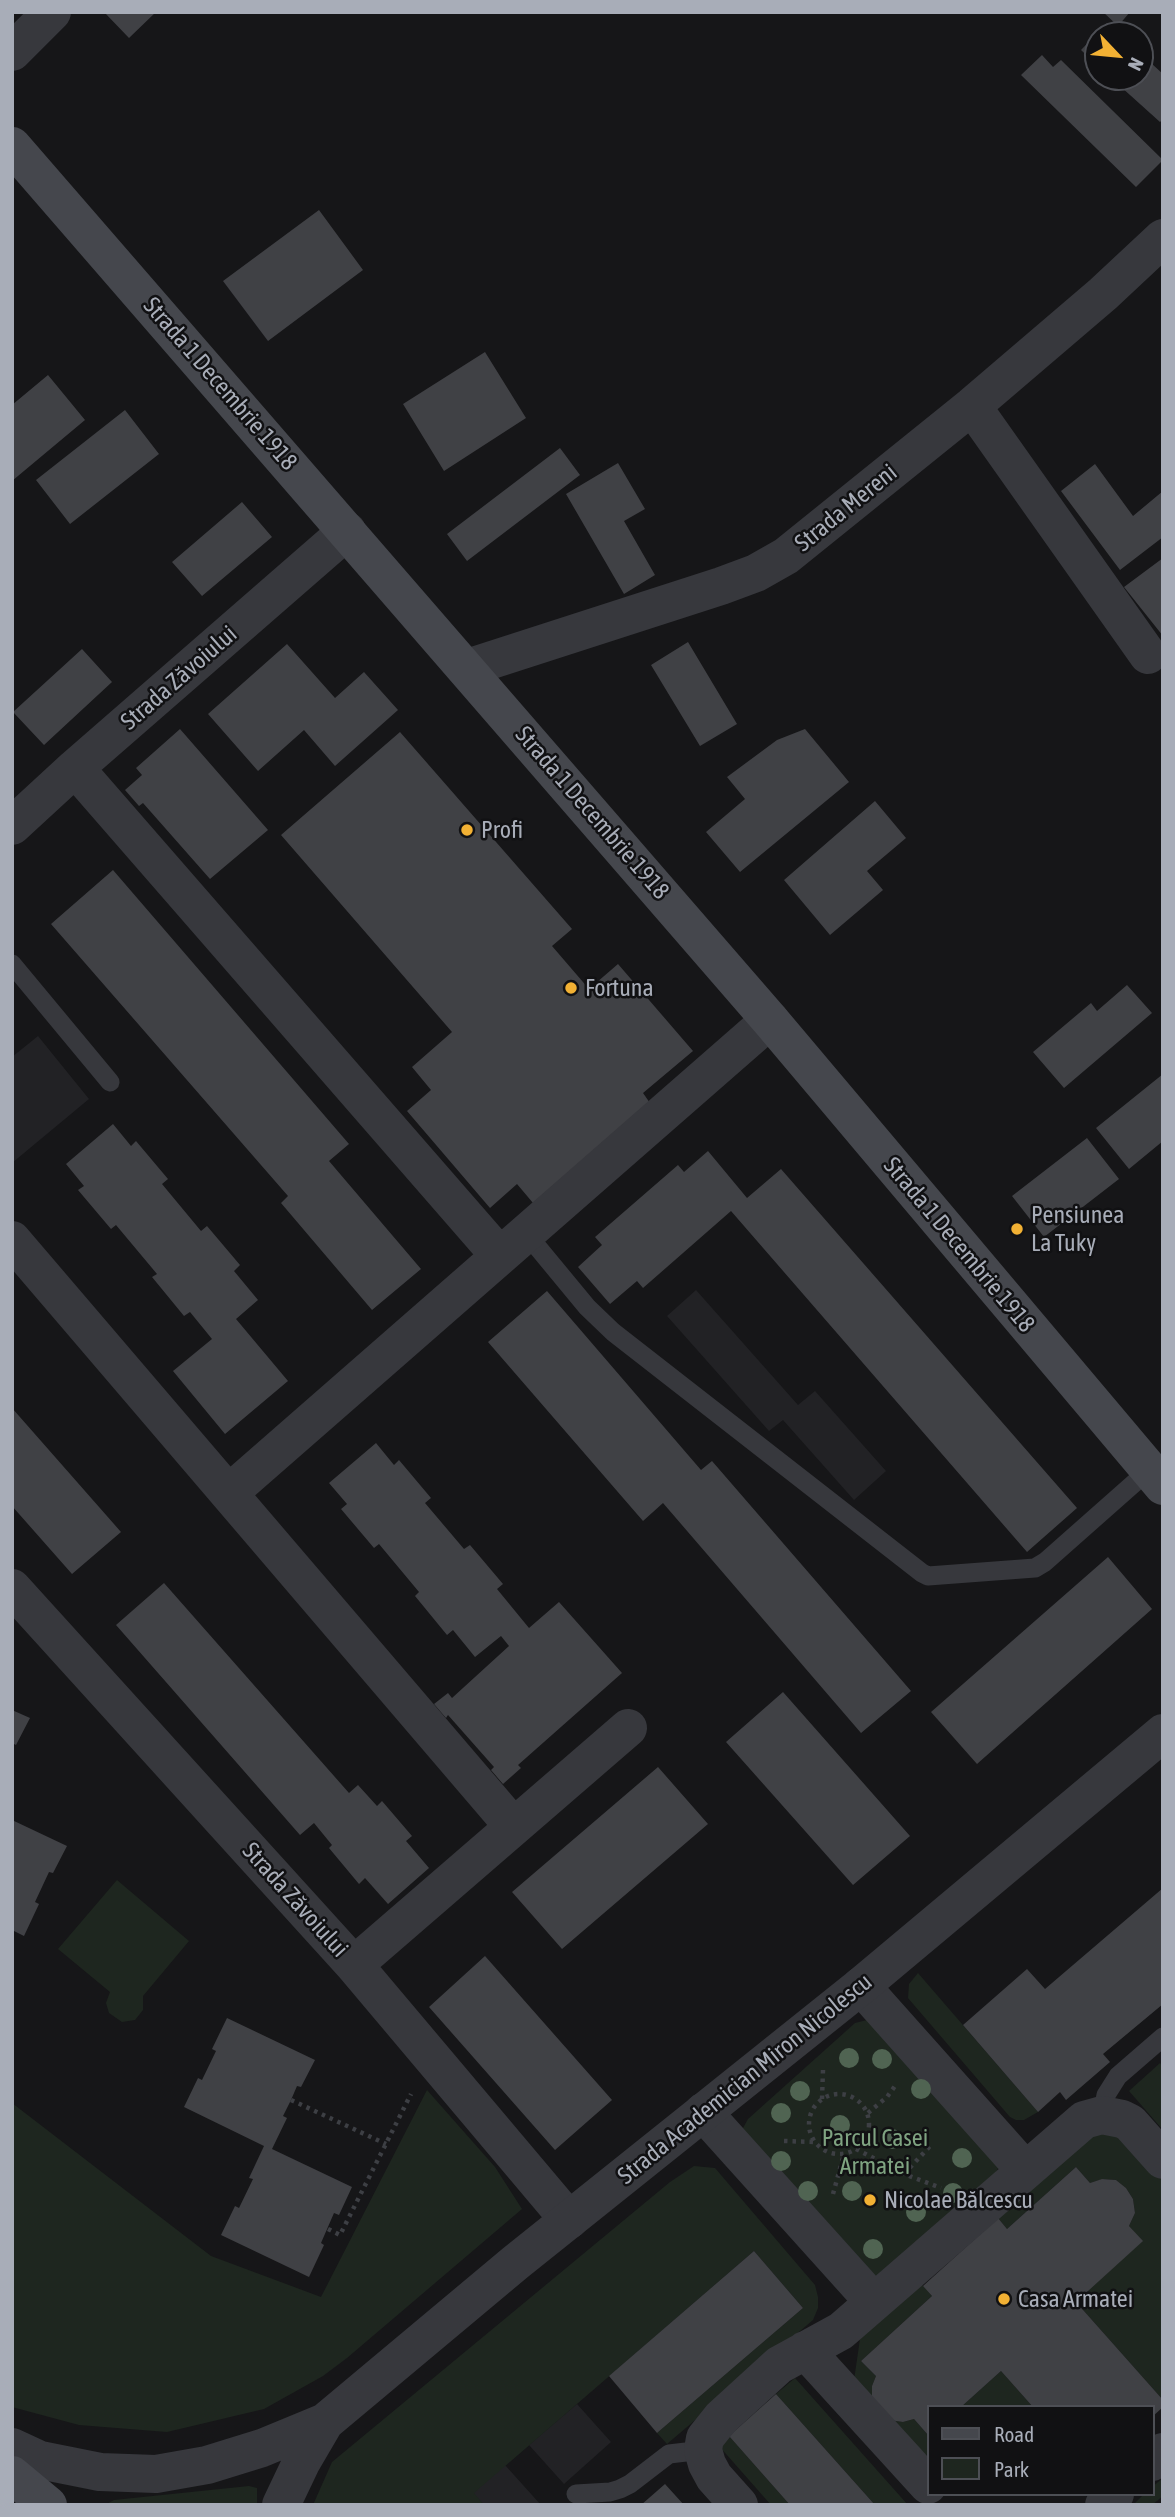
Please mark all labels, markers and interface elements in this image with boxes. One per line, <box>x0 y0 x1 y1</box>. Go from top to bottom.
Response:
north arrow <box>1084 21 1154 91</box>
text: N <box>1124 54 1148 74</box>
street label: Strada 1 Decembrie 1918 <box>137 292 303 476</box>
street label: Strada Mereni <box>789 458 903 558</box>
street label: Strada Zăvoiului <box>115 620 243 736</box>
street label: Strada 1 Decembrie 1918 <box>509 721 675 905</box>
place label: Profi <box>481 816 523 844</box>
marker: Profi <box>459 822 475 838</box>
place label: Fortuna <box>585 974 654 1002</box>
marker: Fortuna <box>563 980 579 996</box>
street label: Strada 1 Decembrie 1918 <box>877 1152 1041 1338</box>
place label: Pensiunea La Tuky <box>1031 1201 1124 1257</box>
marker: Pensiunea La Tuky <box>1009 1221 1025 1237</box>
street label: Strada Zăvoiului <box>236 1837 354 1963</box>
street label: Strada Academician Miron Nicolescu <box>612 1968 878 2190</box>
park label: Parcul Casei Armatei <box>822 2124 928 2180</box>
place label: Nicolae Bălcescu <box>884 2186 1033 2214</box>
marker: Nicolae Bălcescu <box>862 2192 878 2208</box>
place label: Casa Armatei <box>1018 2285 1133 2313</box>
marker: Casa Armatei <box>996 2291 1012 2307</box>
legend <box>926 2405 1154 2496</box>
text: Road <box>994 2422 1034 2446</box>
text: Park <box>994 2457 1029 2481</box>

